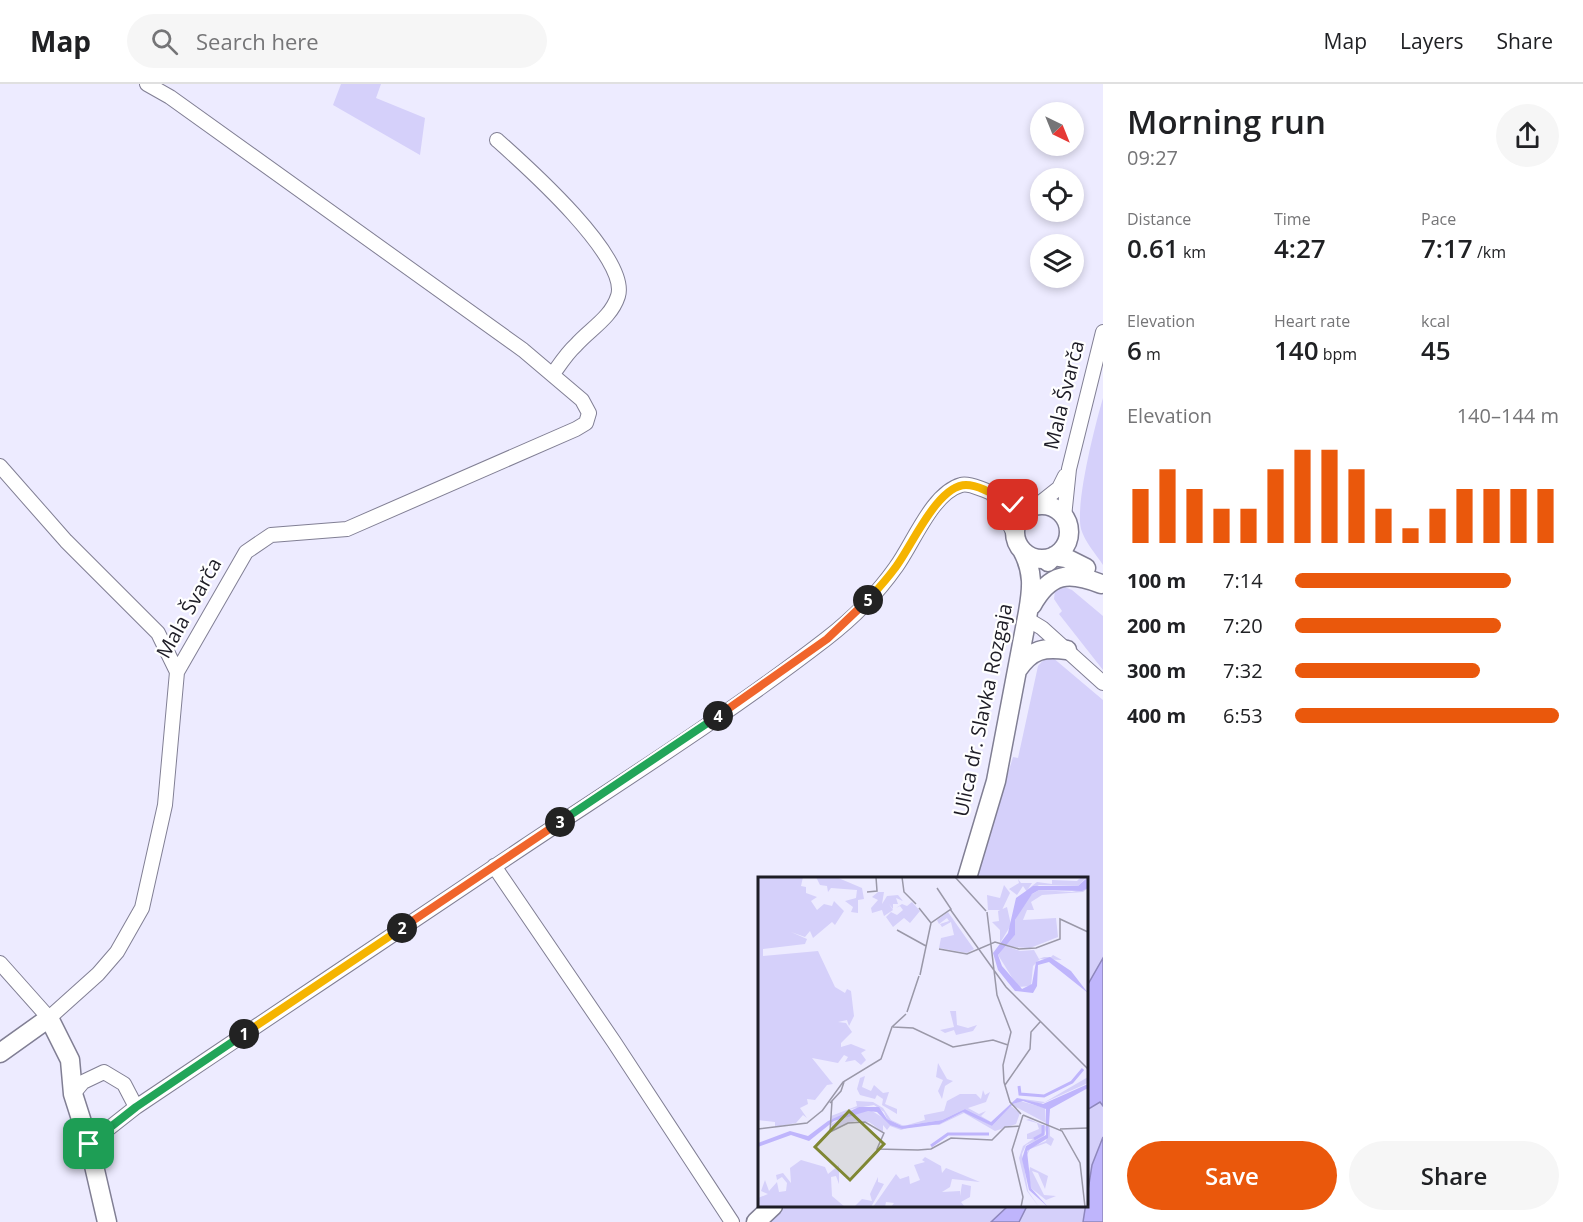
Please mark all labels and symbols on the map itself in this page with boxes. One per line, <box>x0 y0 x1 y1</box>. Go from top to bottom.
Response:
north arrow <box>1030 102 1084 156</box>
street label: Mala Švarča <box>1037 338 1090 452</box>
pin <box>987 479 1038 530</box>
street label: Mala Švarča <box>150 552 227 663</box>
pin: 5 <box>853 585 883 615</box>
street label: Ulica dr. Slavka Rozgaja <box>947 601 1018 819</box>
pin: 4 <box>703 701 733 731</box>
pin: 3 <box>545 807 575 837</box>
inset map <box>758 877 1088 1207</box>
pin: 2 <box>387 913 417 943</box>
pin: 1 <box>229 1019 259 1049</box>
pin <box>63 1118 114 1169</box>

